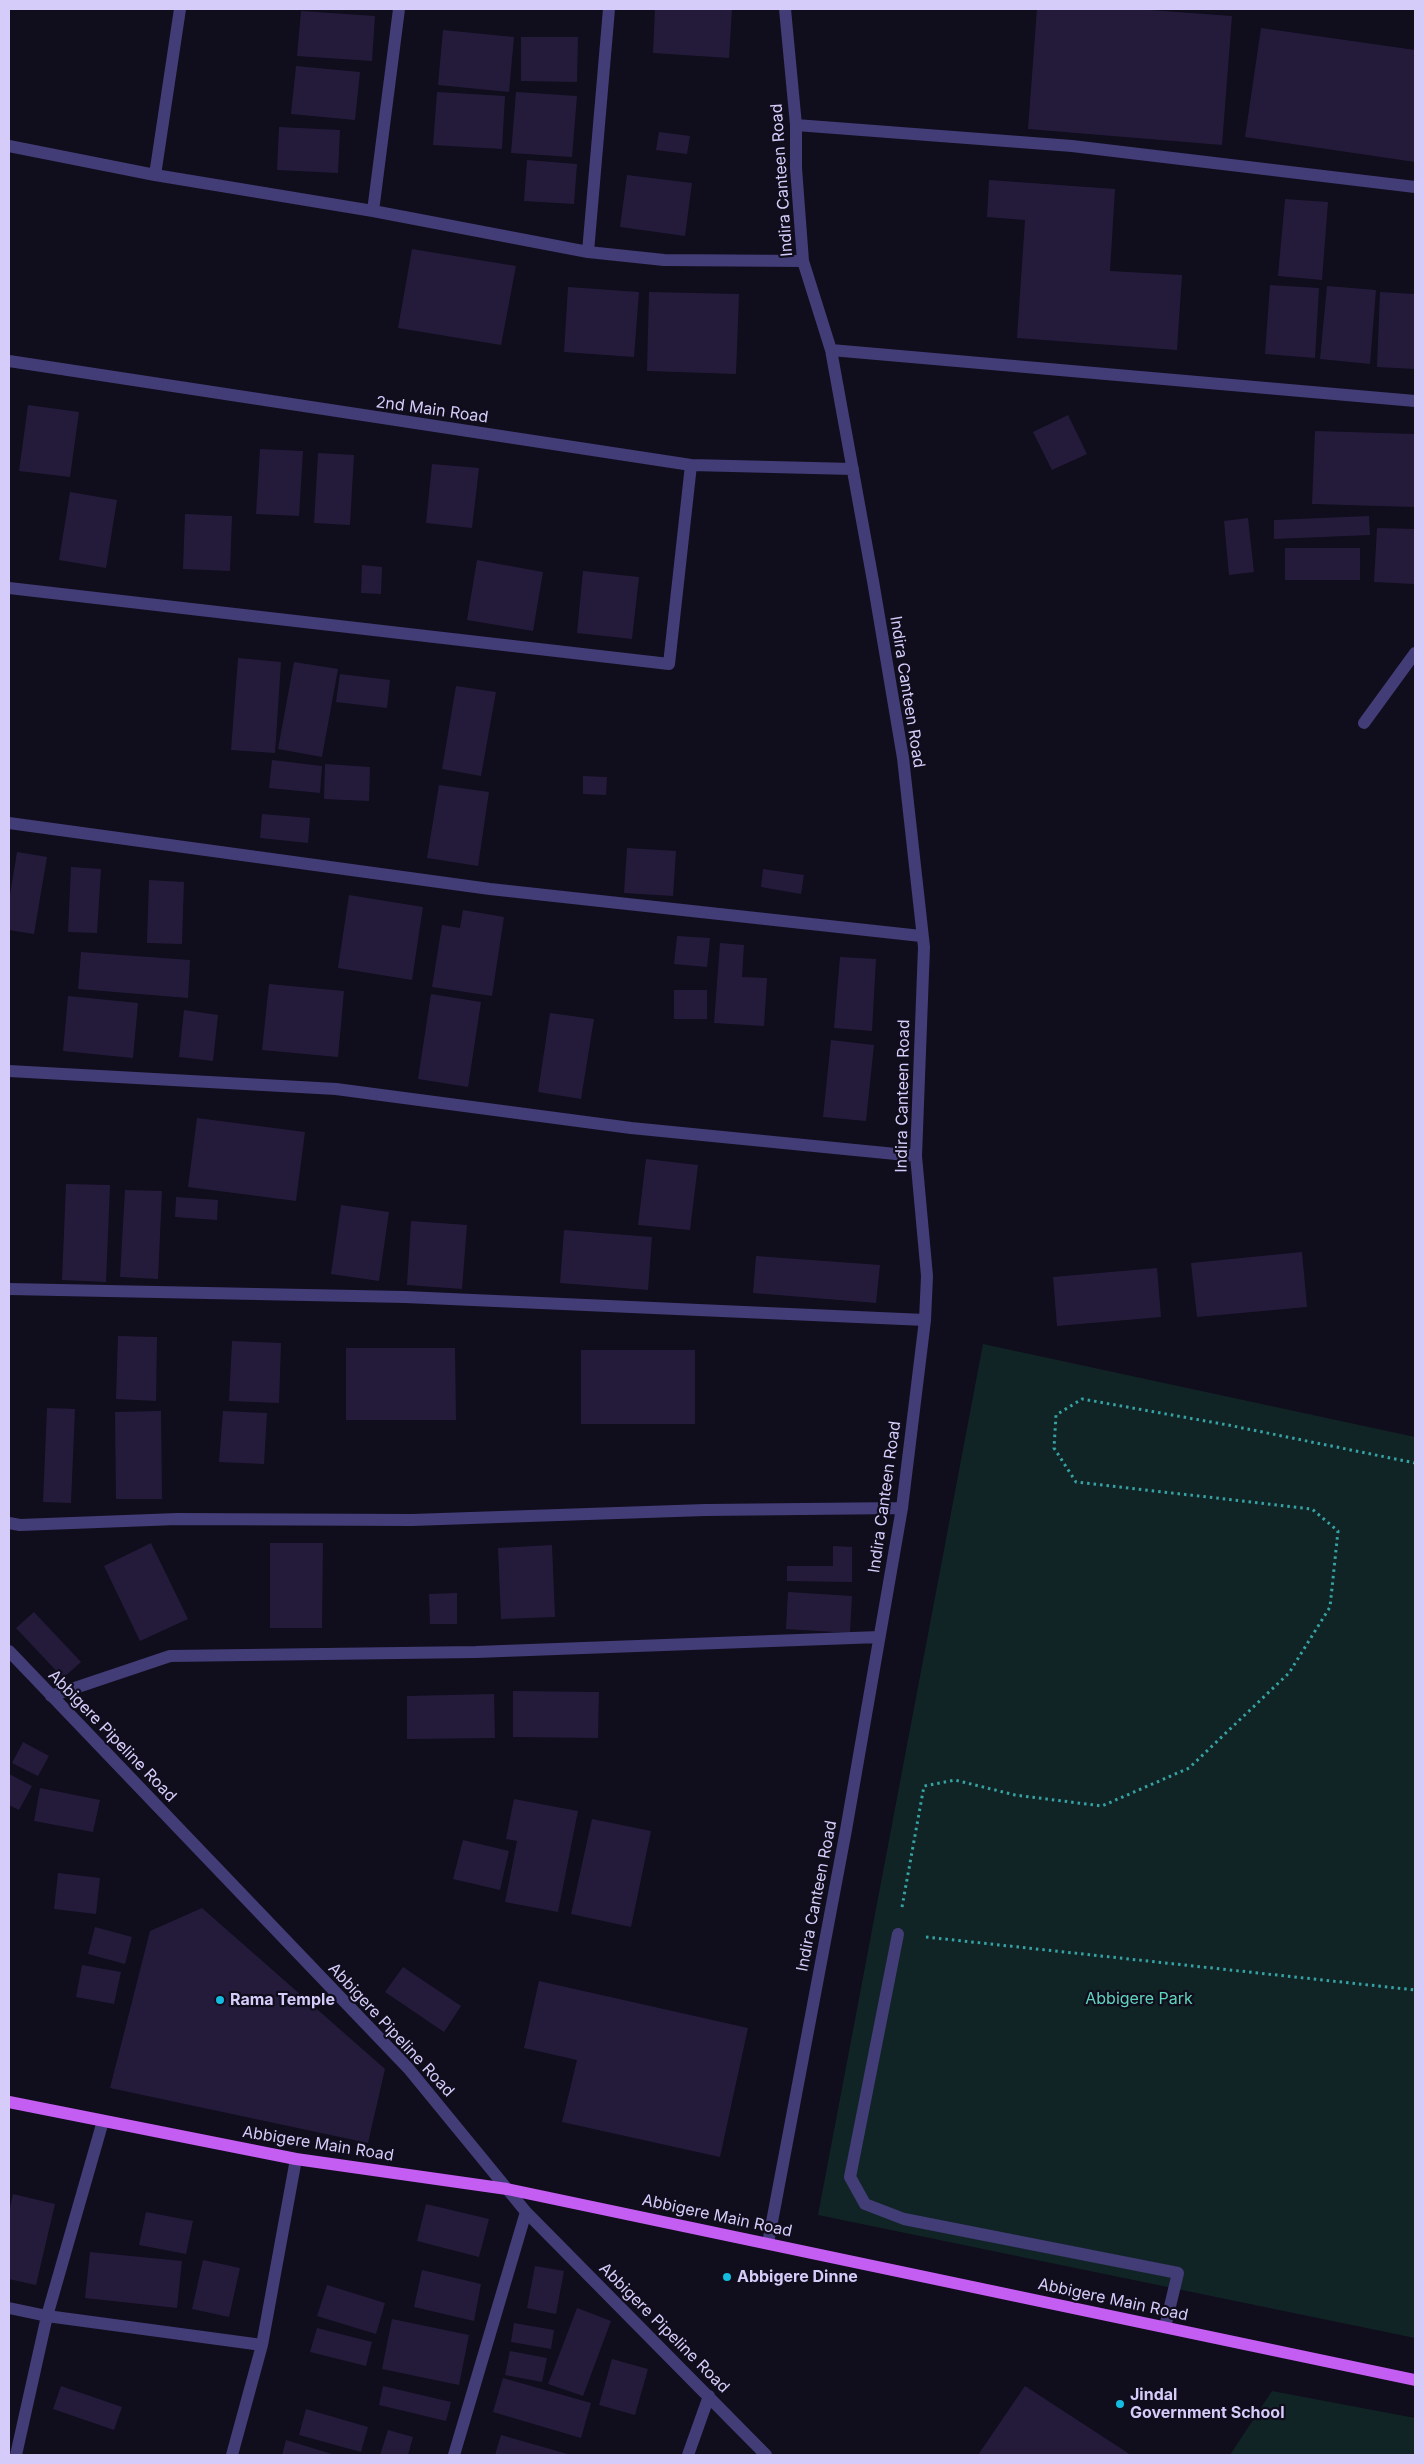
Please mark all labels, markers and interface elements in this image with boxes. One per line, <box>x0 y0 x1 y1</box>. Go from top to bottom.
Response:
street label: Indira Canteen Road <box>767 103 797 257</box>
street label: 2nd Main Road <box>375 393 489 427</box>
street label: Indira Canteen Road <box>886 615 928 769</box>
street label: Indira Canteen Road <box>892 1019 914 1173</box>
street label: Indira Canteen Road <box>865 1420 905 1574</box>
street label: Abbigere Pipeline Road <box>44 1666 180 1806</box>
street label: Indira Canteen Road <box>793 1819 841 1973</box>
street label: Abbigere Pipeline Road <box>324 1959 458 2101</box>
park label: Abbigere Park <box>1085 1989 1193 2009</box>
place label: Rama Temple <box>230 1990 335 2010</box>
marker: Rama Temple <box>214 1994 226 2006</box>
street label: Abbigere Main Road <box>241 2123 395 2165</box>
street label: Abbigere Main Road <box>640 2191 794 2241</box>
street label: Abbigere Pipeline Road <box>595 2259 733 2397</box>
place label: Abbigere Dinne <box>737 2267 858 2287</box>
marker: Abbigere Dinne <box>721 2271 733 2283</box>
street label: Abbigere Main Road <box>1036 2275 1190 2325</box>
place label: Jindal Government School <box>1130 2385 1285 2423</box>
marker: Jindal Government School <box>1114 2398 1126 2410</box>

